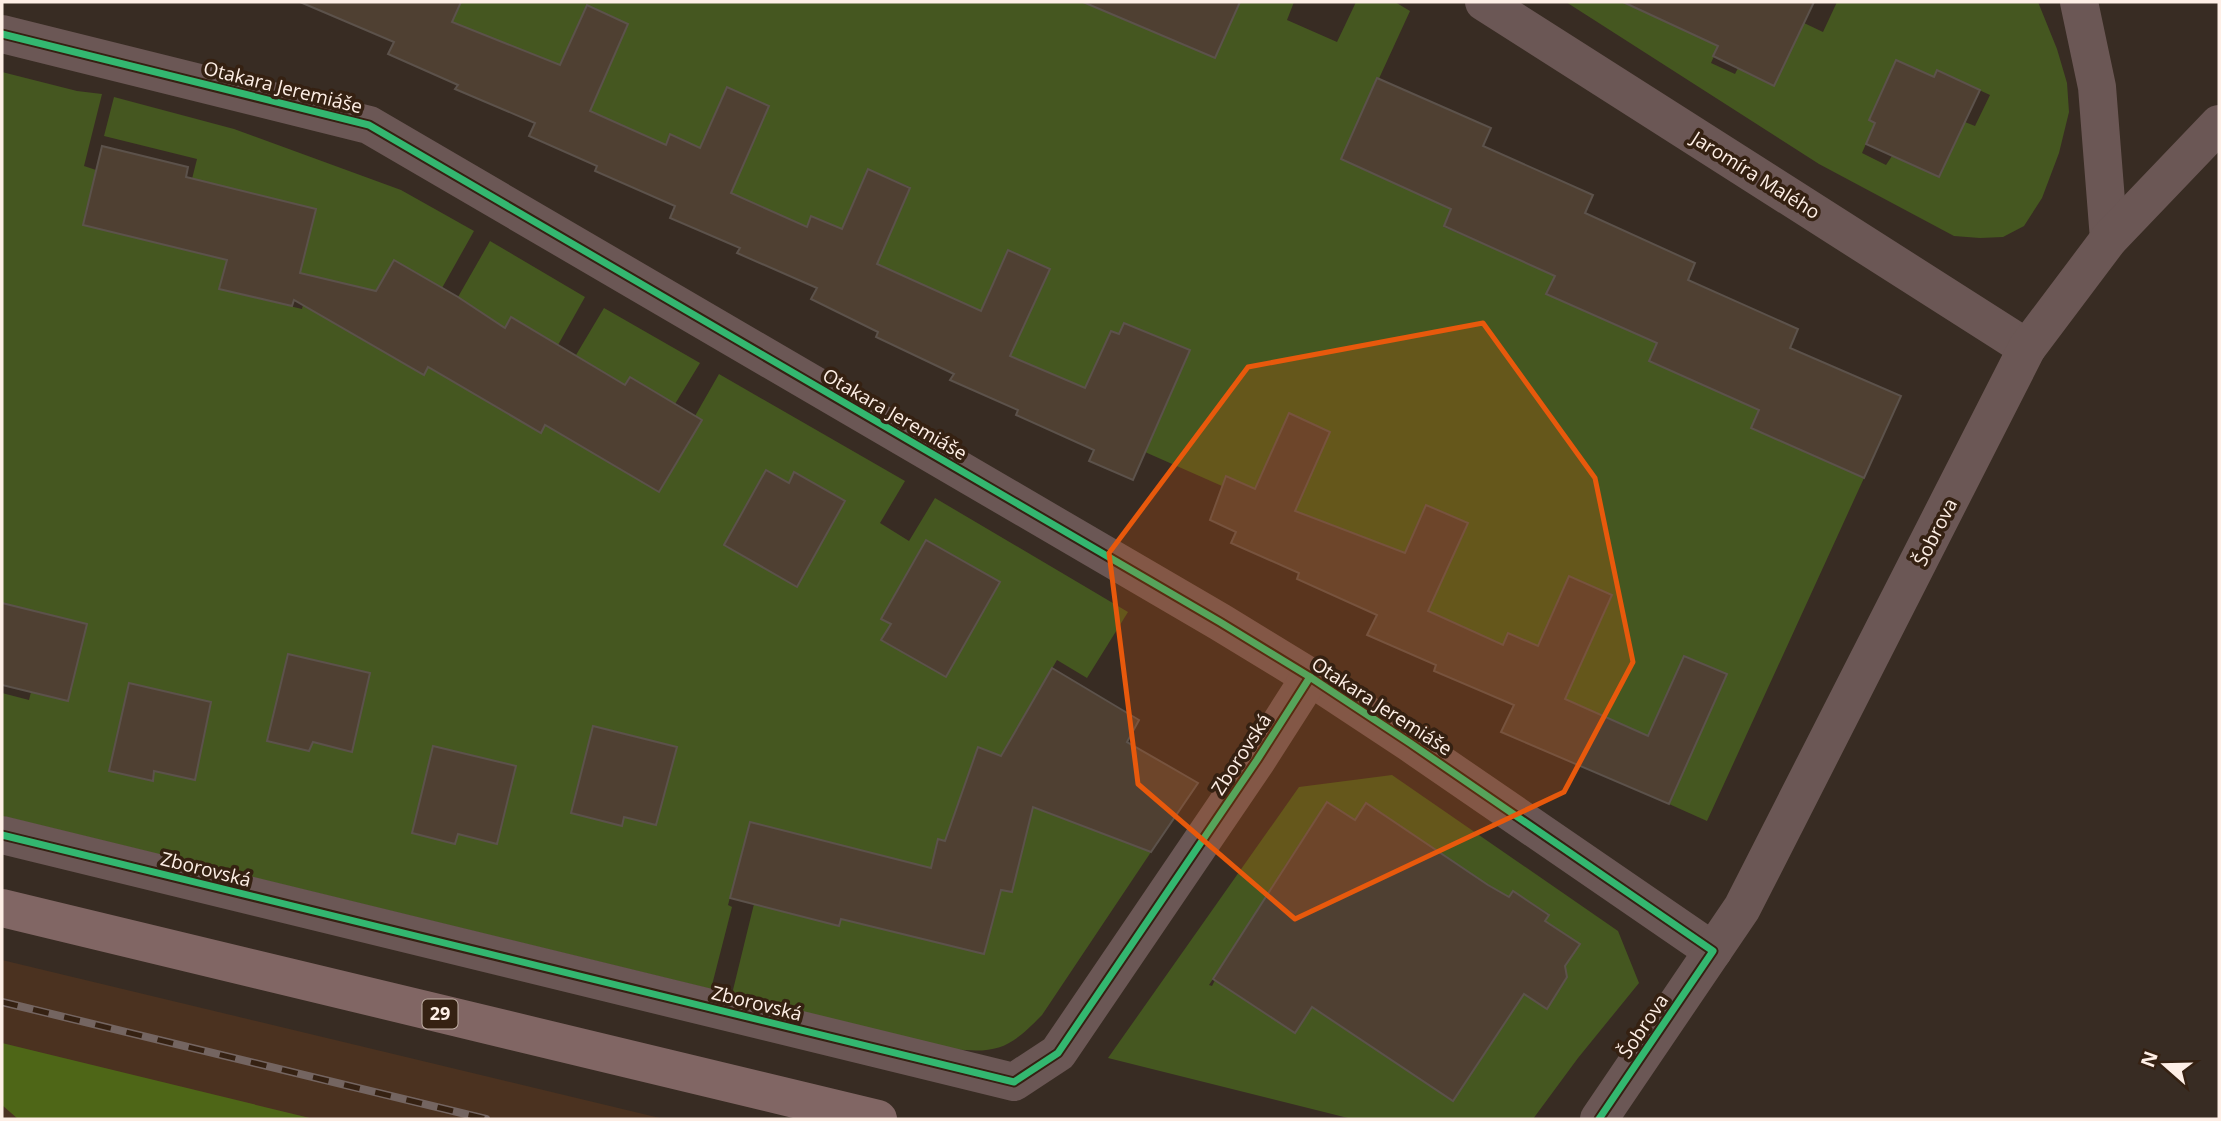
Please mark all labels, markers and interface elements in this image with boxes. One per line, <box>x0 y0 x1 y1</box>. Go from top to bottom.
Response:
street label: Otakara Jeremiáše <box>201 55 365 119</box>
street label: Jaromíra Malého <box>1685 124 1825 225</box>
street label: Otakara Jeremiáše <box>818 362 972 466</box>
street label: Šobrova <box>1907 494 1963 570</box>
street label: Otakara Jeremiáše <box>1307 651 1457 761</box>
street label: Zborovská <box>1205 708 1277 800</box>
street label: Zborovská <box>158 845 254 893</box>
street label: Zborovská <box>709 979 805 1027</box>
street label: Šobrova <box>1612 989 1674 1063</box>
road number: 29 <box>422 1000 458 1028</box>
north arrow <box>2130 1030 2200 1100</box>
text: N <box>2134 1047 2164 1071</box>

